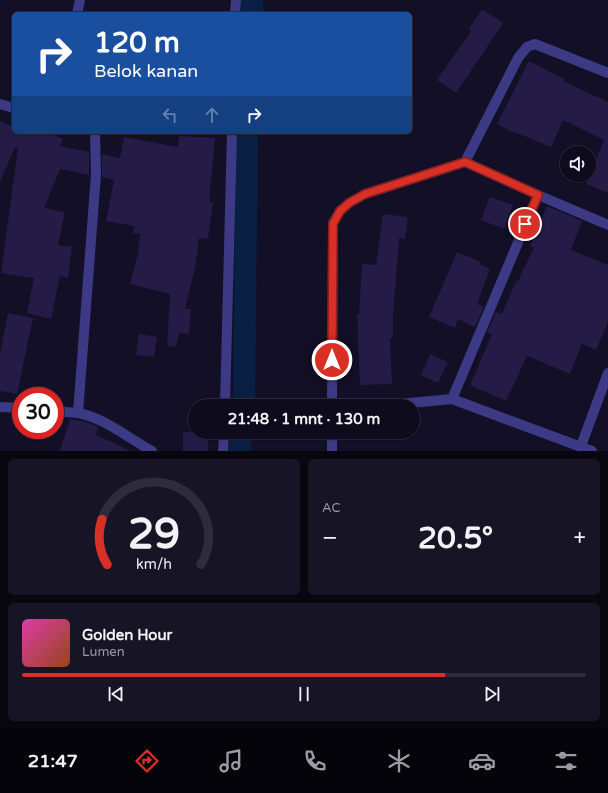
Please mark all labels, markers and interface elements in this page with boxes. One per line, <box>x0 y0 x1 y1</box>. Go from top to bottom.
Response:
text: 120 m <box>94 26 180 60</box>
icon: right <box>28 28 80 80</box>
text: Belok kanan <box>94 60 198 82</box>
icon: left <box>159 104 181 126</box>
icon: ahead <box>201 104 223 126</box>
icon: right <box>243 104 265 126</box>
map controls <box>560 146 596 182</box>
button: sound <box>560 146 596 182</box>
pin <box>508 207 542 241</box>
icon: arrive <box>514 213 536 235</box>
position arrow <box>311 339 353 381</box>
speed limit sign: 30 <box>12 387 64 439</box>
text: 21:48 · 1 mnt · 130 m <box>228 410 380 428</box>
text: AC <box>322 500 341 516</box>
text: 29 <box>128 510 180 560</box>
text: 20.5° <box>418 520 493 557</box>
text: − <box>322 525 338 551</box>
text: + <box>574 525 586 551</box>
text: km/h <box>136 556 172 573</box>
text: Golden Hour <box>82 626 172 644</box>
text: Lumen <box>82 644 125 660</box>
icon: previous <box>105 683 127 705</box>
icon: pause <box>293 683 315 705</box>
icon: next <box>481 683 503 705</box>
icon: directions <box>133 747 161 775</box>
icon: music <box>217 747 245 775</box>
icon: phone <box>301 747 329 775</box>
icon: climate <box>385 747 413 775</box>
icon: car <box>468 747 496 775</box>
icon: filters <box>552 747 580 775</box>
text: 21:47 <box>28 750 78 772</box>

